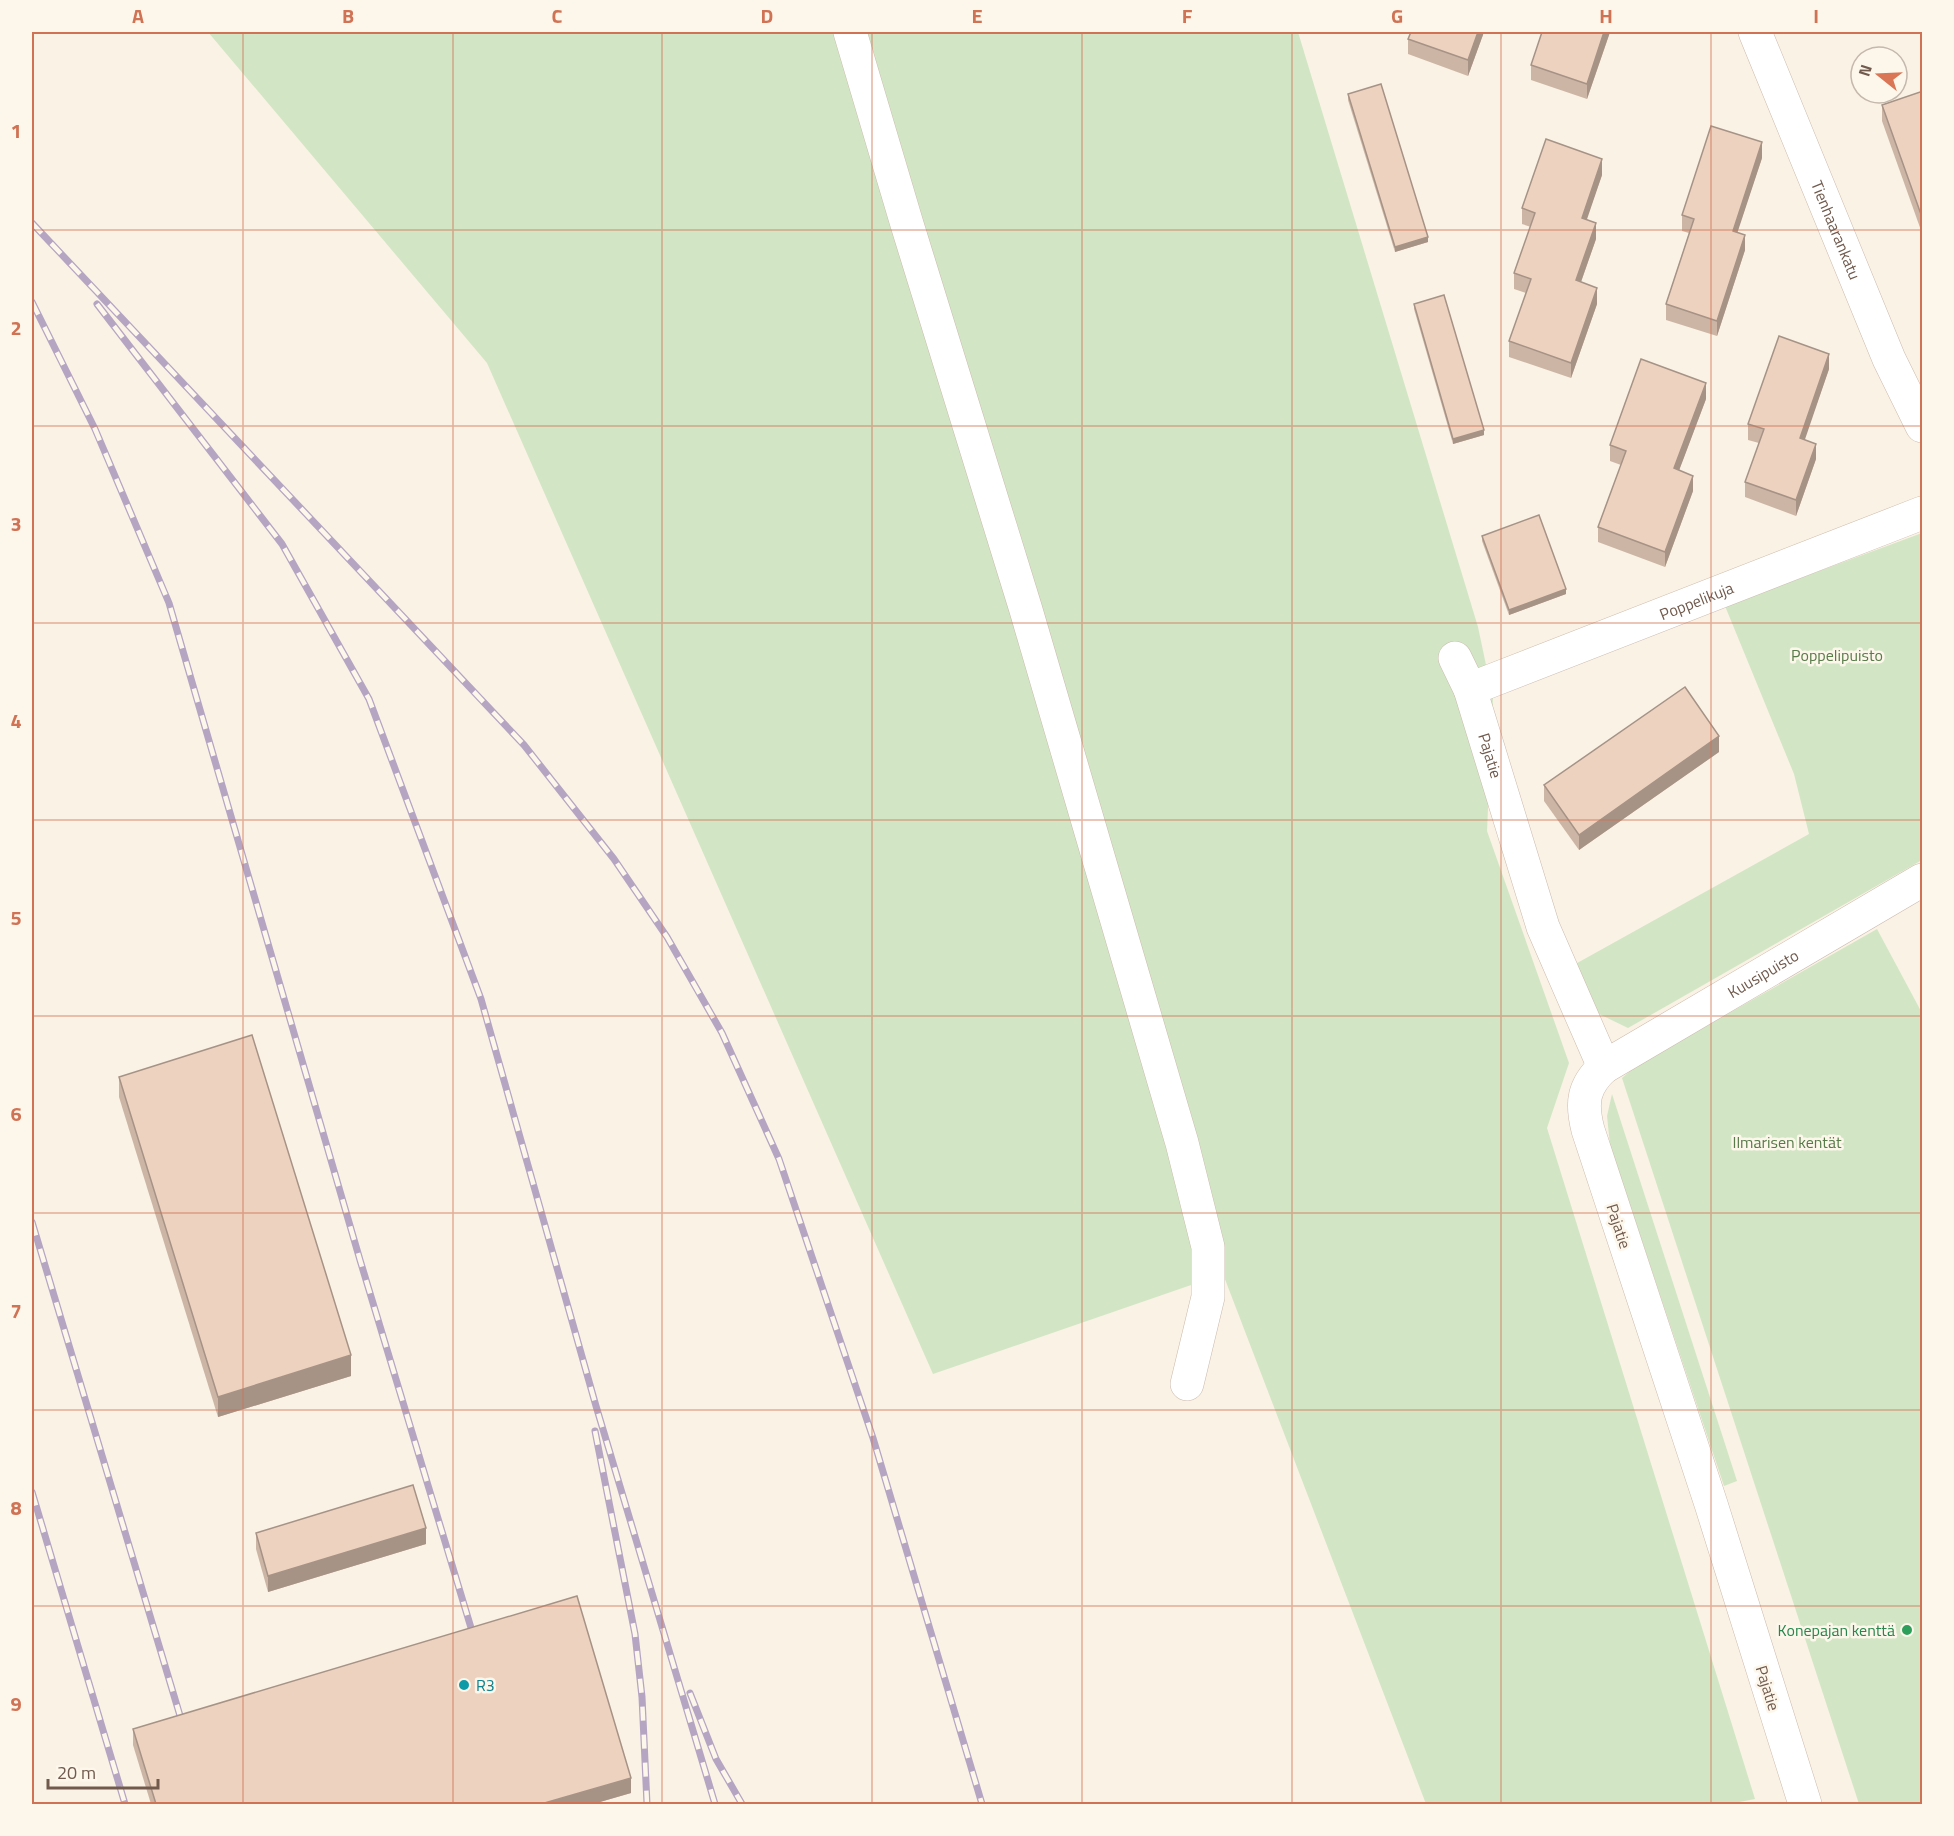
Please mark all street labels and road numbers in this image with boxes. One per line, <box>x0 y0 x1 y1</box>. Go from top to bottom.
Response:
street label: Tienhaarankatu <box>1805 177 1867 283</box>
street label: Poppelikuja <box>1656 576 1737 626</box>
street label: Pajatie <box>1472 730 1509 781</box>
street label: Kuusipuisto <box>1723 943 1803 1004</box>
street label: Pajatie <box>1600 1200 1638 1252</box>
street label: Pajatie <box>1750 1662 1786 1714</box>

